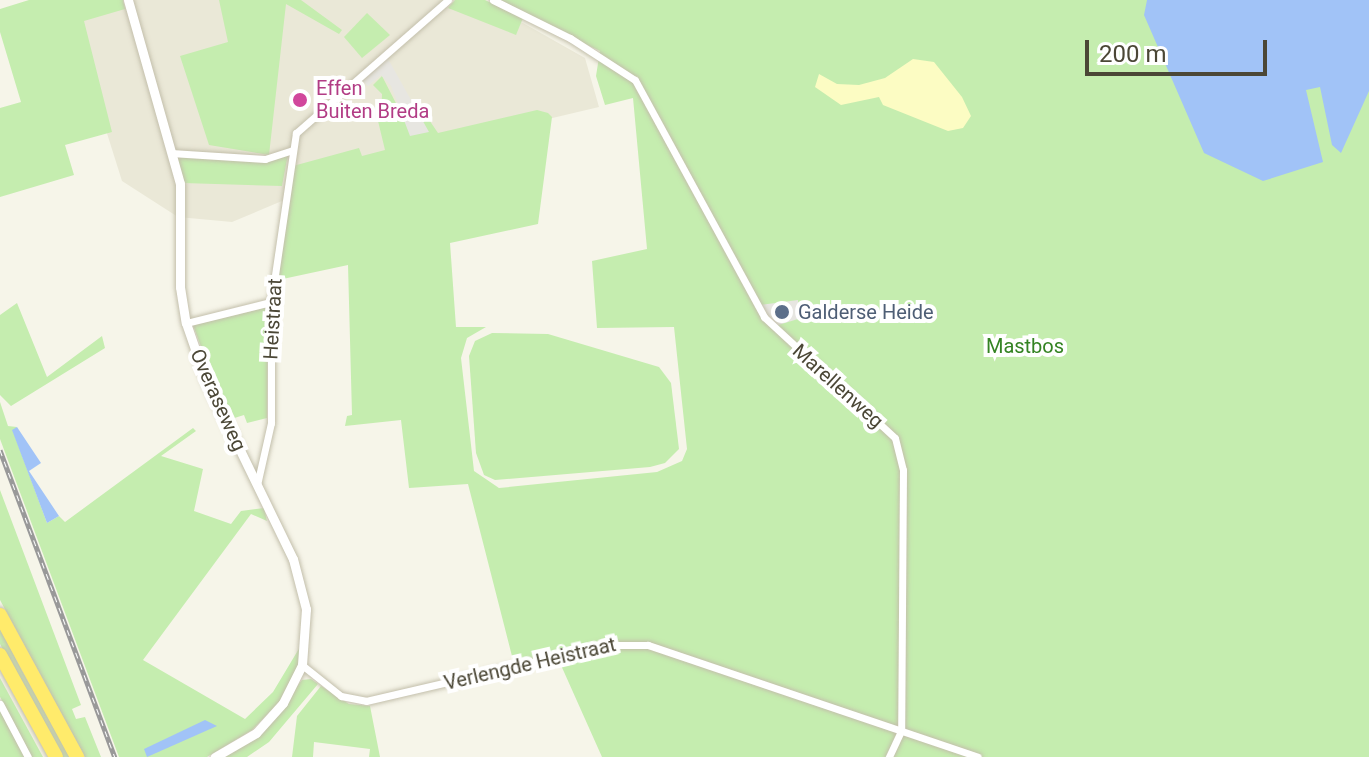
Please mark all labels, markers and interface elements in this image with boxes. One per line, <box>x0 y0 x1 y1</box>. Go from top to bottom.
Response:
scale bar <box>1089 24 1271 74</box>
text: 200 m <box>1099 40 1166 68</box>
place label: Effen Buiten Breda <box>316 76 429 123</box>
marker: Effen Buiten Breda <box>291 91 309 109</box>
street label: Heistraat <box>259 278 287 360</box>
place label: Galderse Heide <box>798 300 934 324</box>
marker: Galderse Heide <box>773 303 791 321</box>
park label: Mastbos <box>986 334 1064 358</box>
street label: Marellenweg <box>788 339 888 433</box>
street label: Overaseweg <box>185 345 251 455</box>
street label: Verlengde Heistraat <box>442 633 618 695</box>

